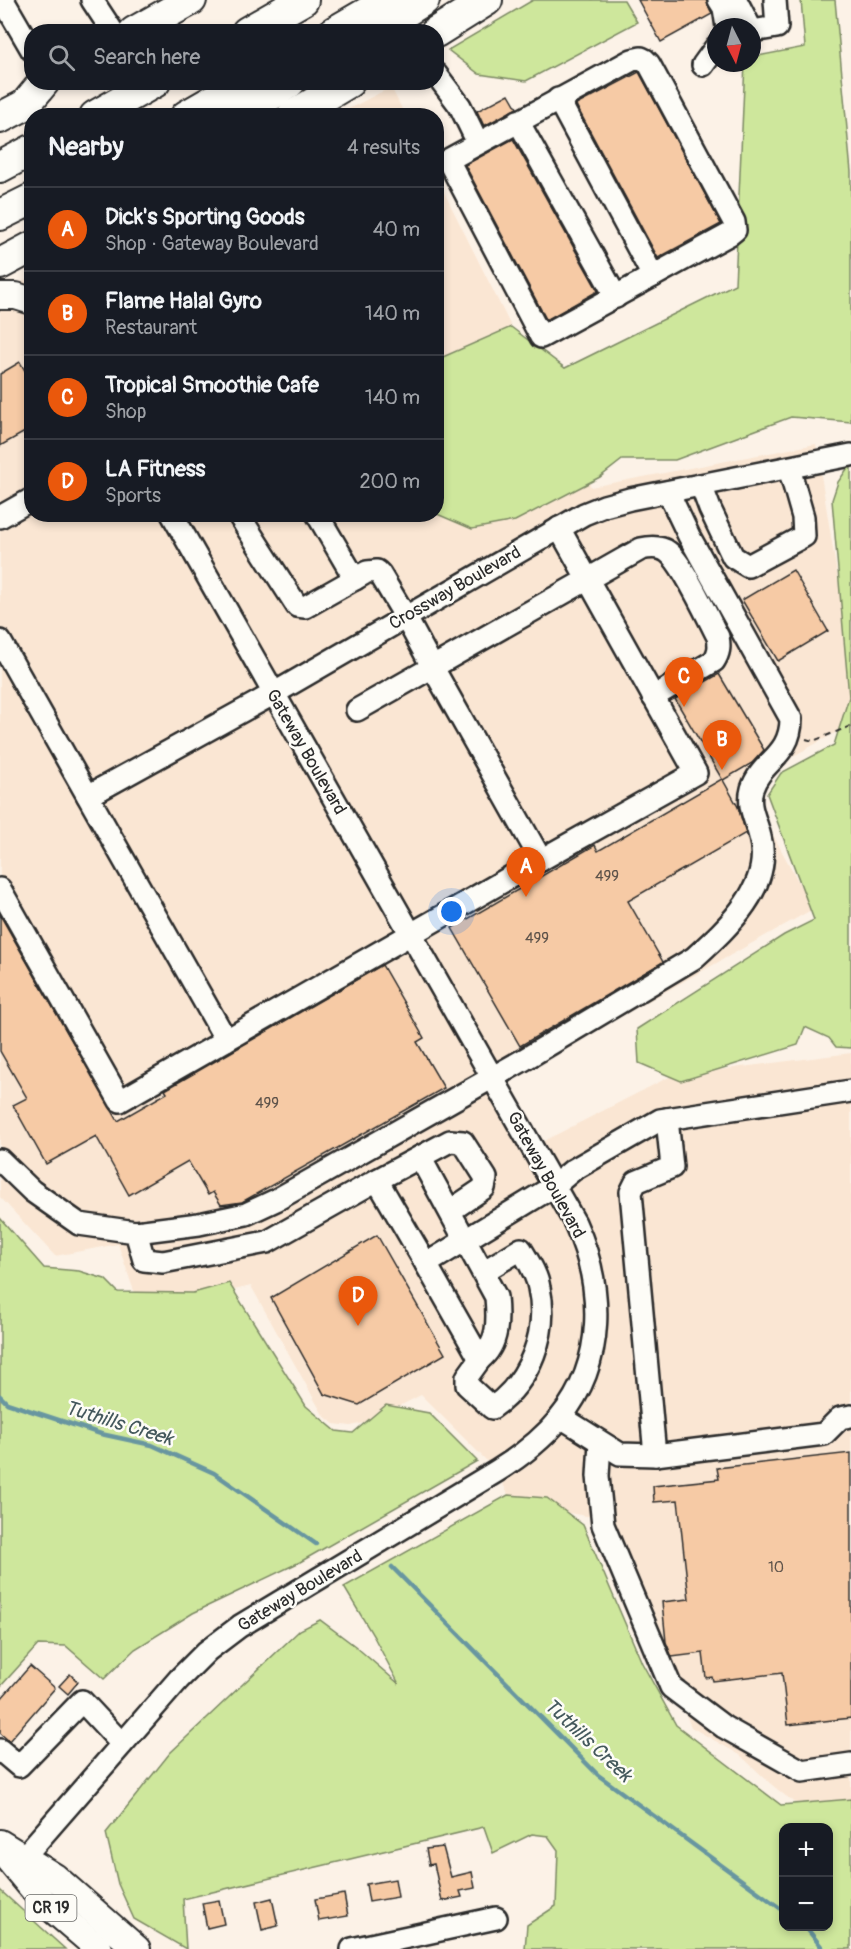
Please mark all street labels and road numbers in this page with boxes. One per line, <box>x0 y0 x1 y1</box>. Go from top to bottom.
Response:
street label: Crossway Boulevard <box>385 541 525 635</box>
street label: Gateway Boulevard <box>261 685 351 819</box>
street label: Gateway Boulevard <box>502 1108 590 1242</box>
street label: Gateway Boulevard <box>233 1545 367 1637</box>
road number: CR 19 <box>26 1895 76 1921</box>

